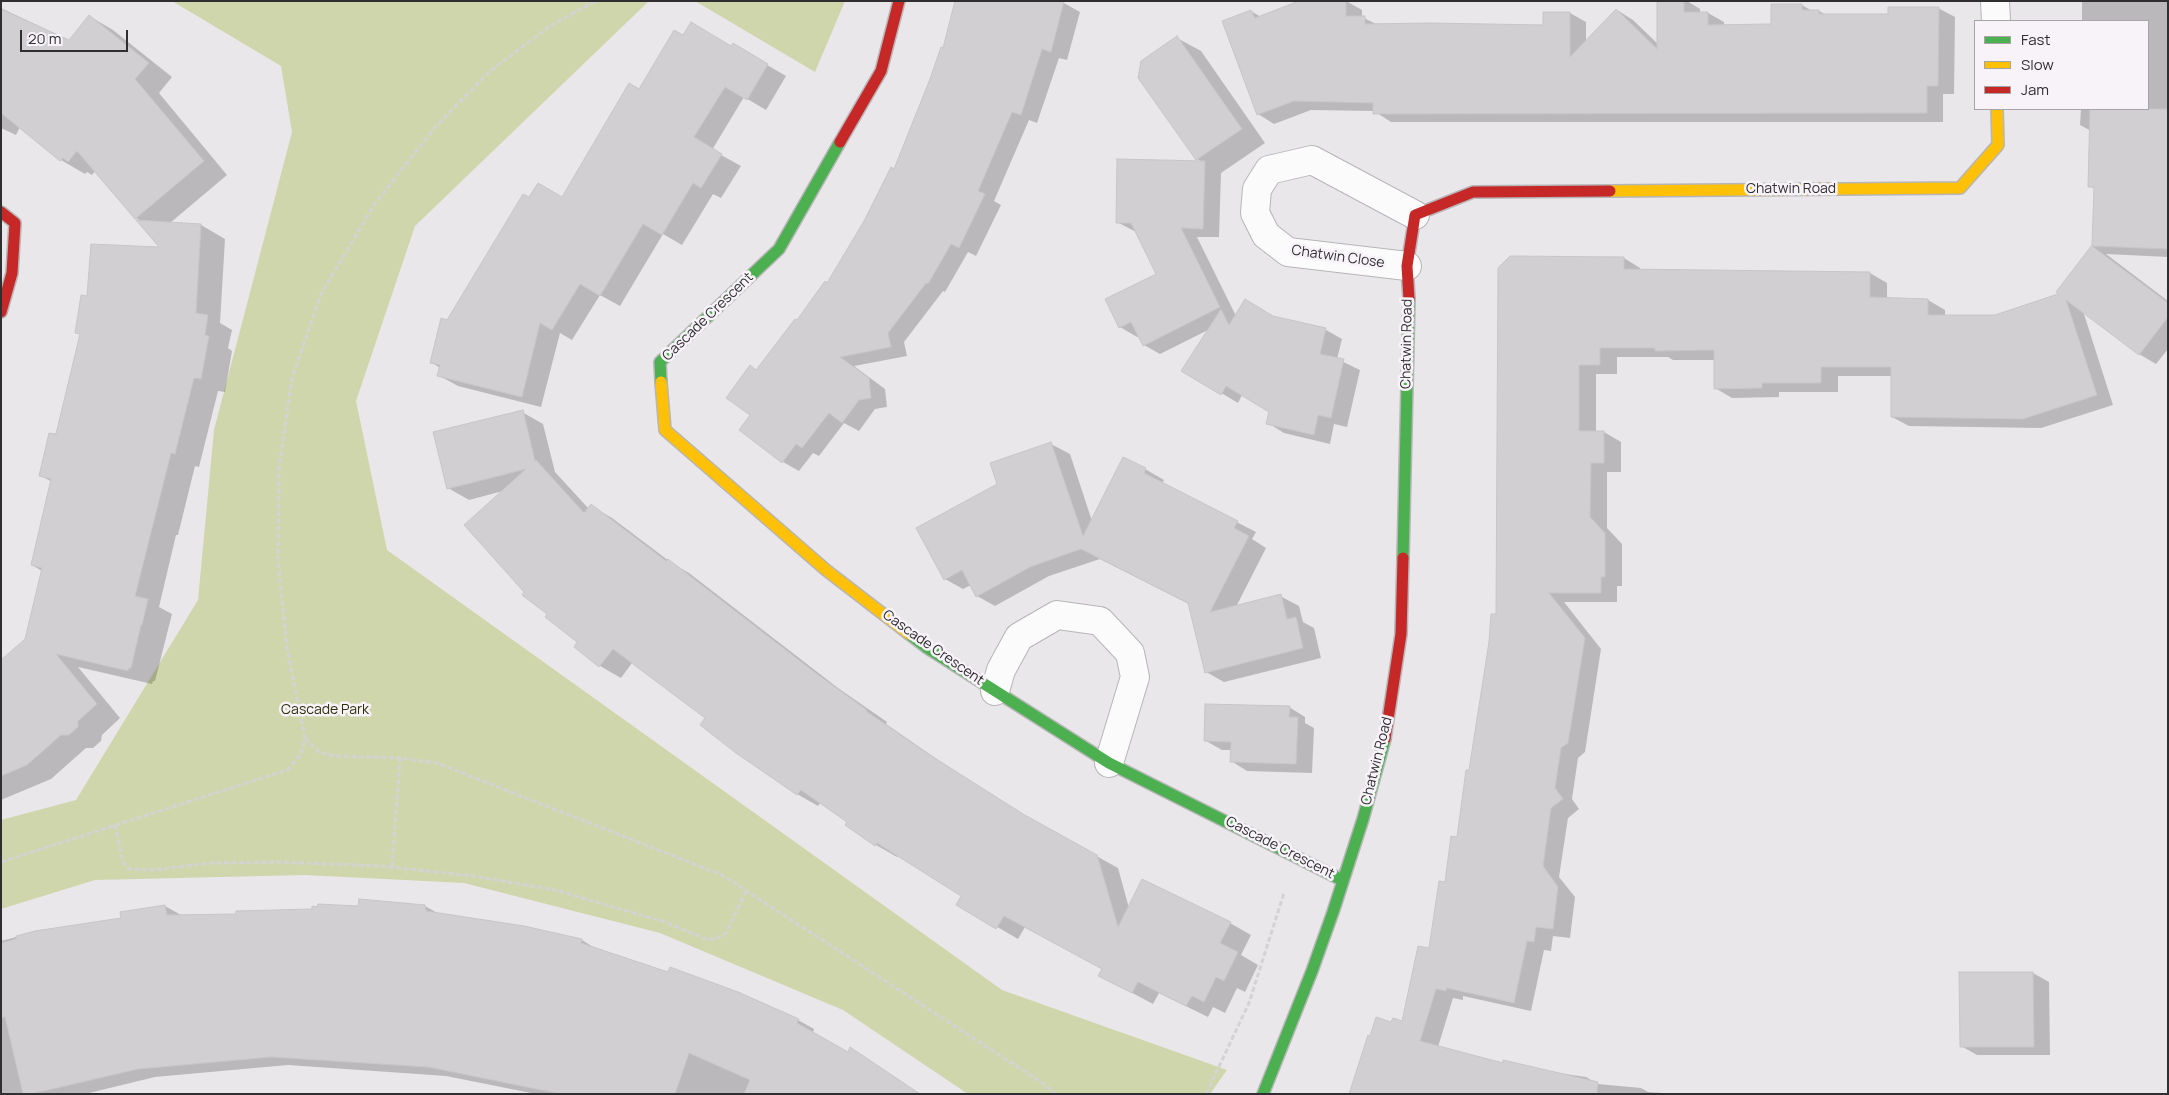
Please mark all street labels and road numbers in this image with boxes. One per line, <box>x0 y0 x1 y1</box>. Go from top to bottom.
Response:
street label: Chatwin Road <box>1746 181 1836 197</box>
street label: Chatwin Close <box>1290 242 1386 272</box>
street label: Cascade Crescent <box>659 269 757 365</box>
street label: Chatwin Road <box>1398 299 1416 389</box>
street label: Cascade Crescent <box>879 607 987 689</box>
street label: Chatwin Road <box>1358 715 1396 807</box>
street label: Cascade Crescent <box>1223 813 1337 883</box>

